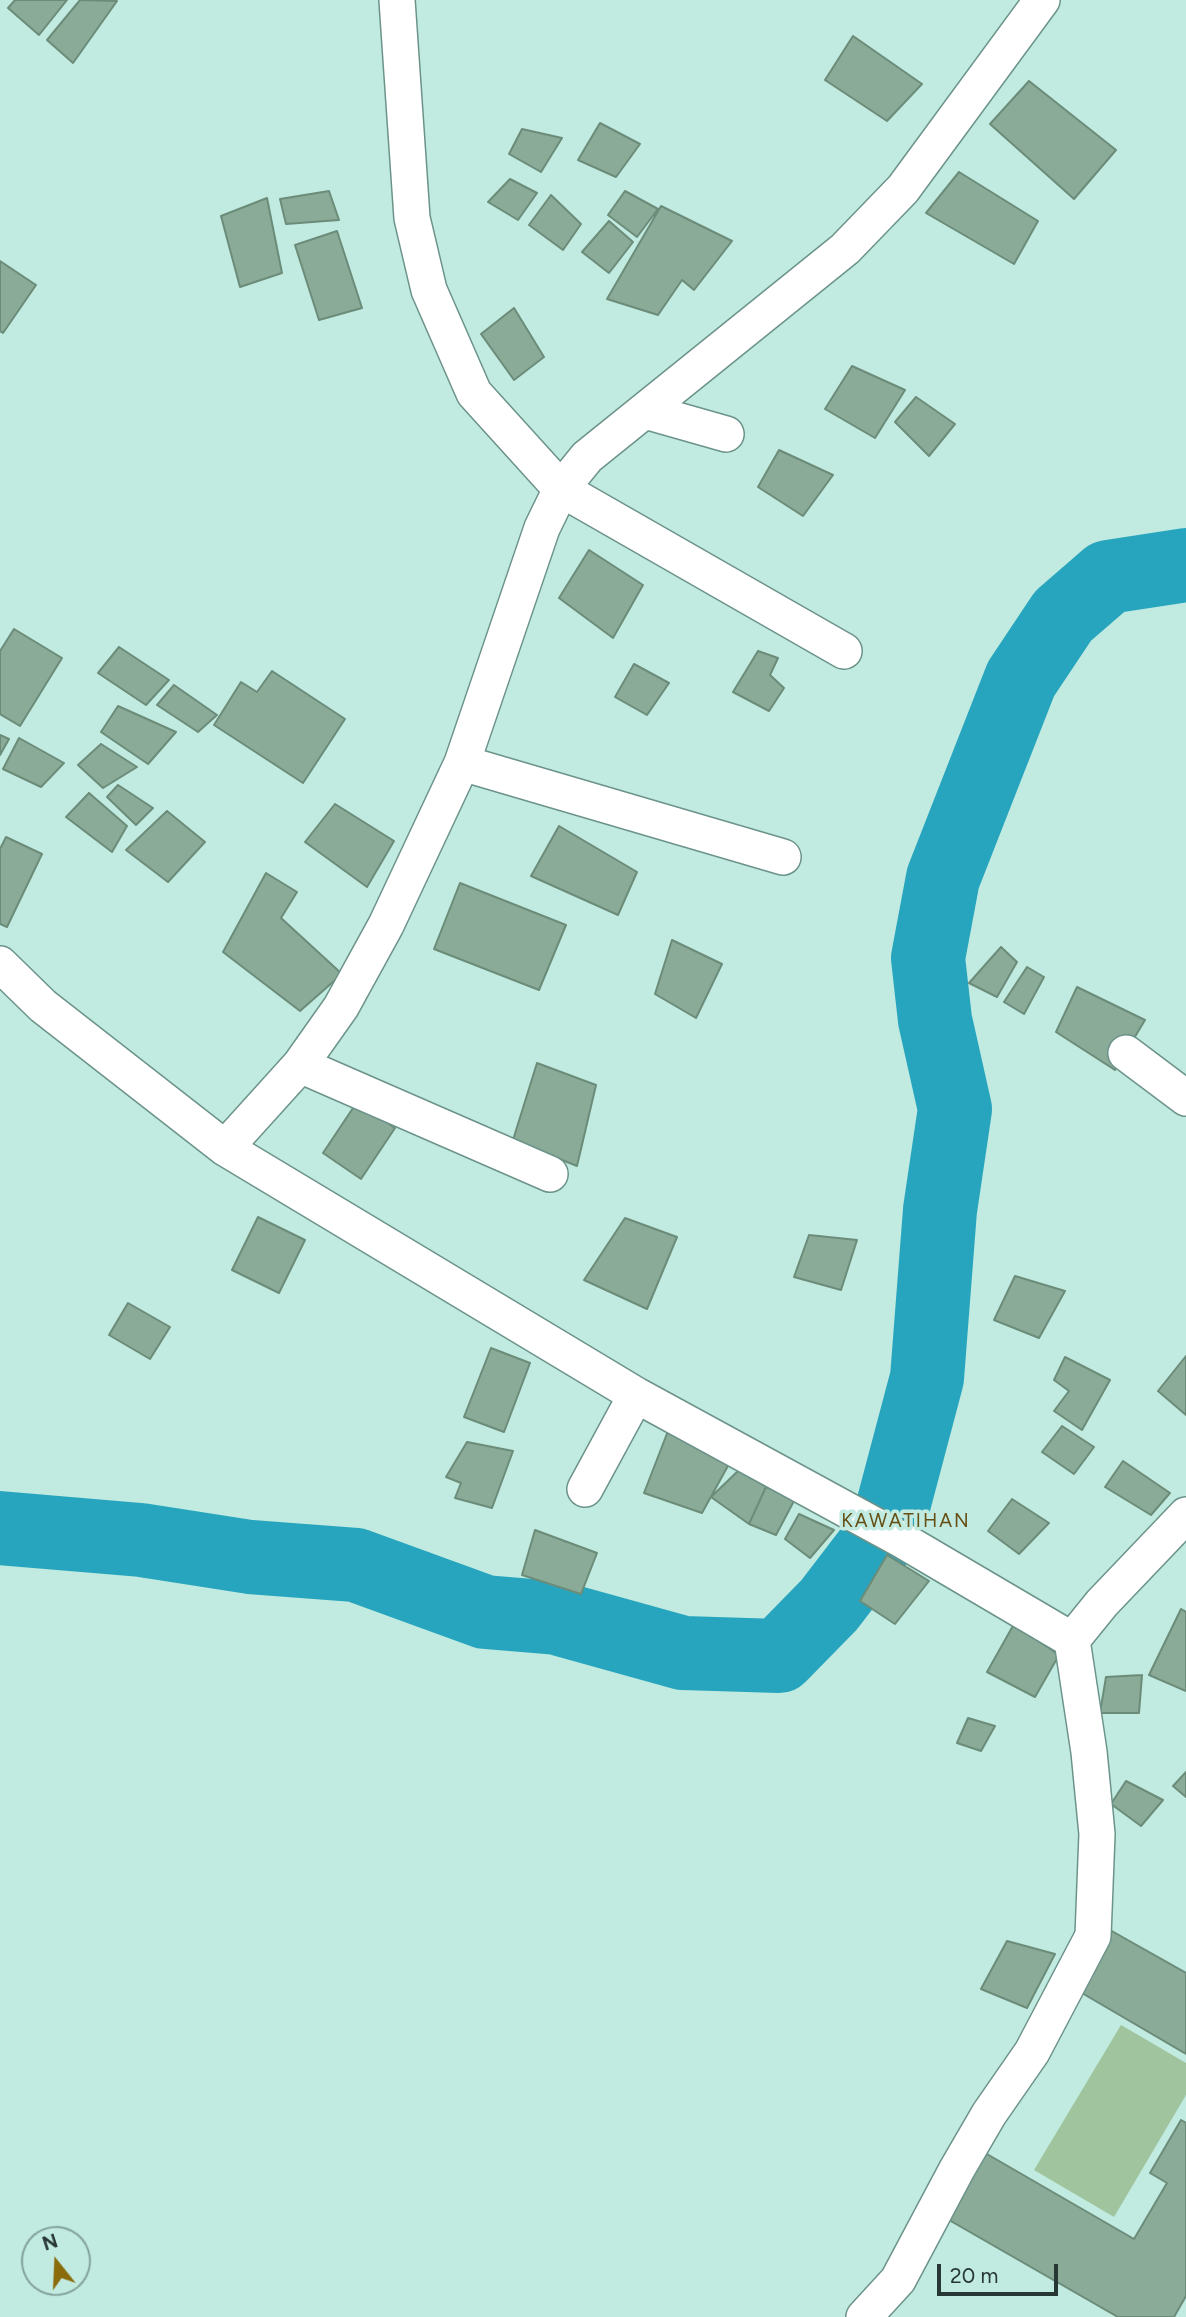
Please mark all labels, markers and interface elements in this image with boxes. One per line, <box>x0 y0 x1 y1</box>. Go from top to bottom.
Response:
district label: KAWATIHAN <box>842 1510 970 1532</box>
north arrow <box>21 2226 91 2296</box>
text: N <box>39 2229 61 2256</box>
scale bar <box>941 2250 1062 2294</box>
text: 20 m <box>950 2263 998 2288</box>

